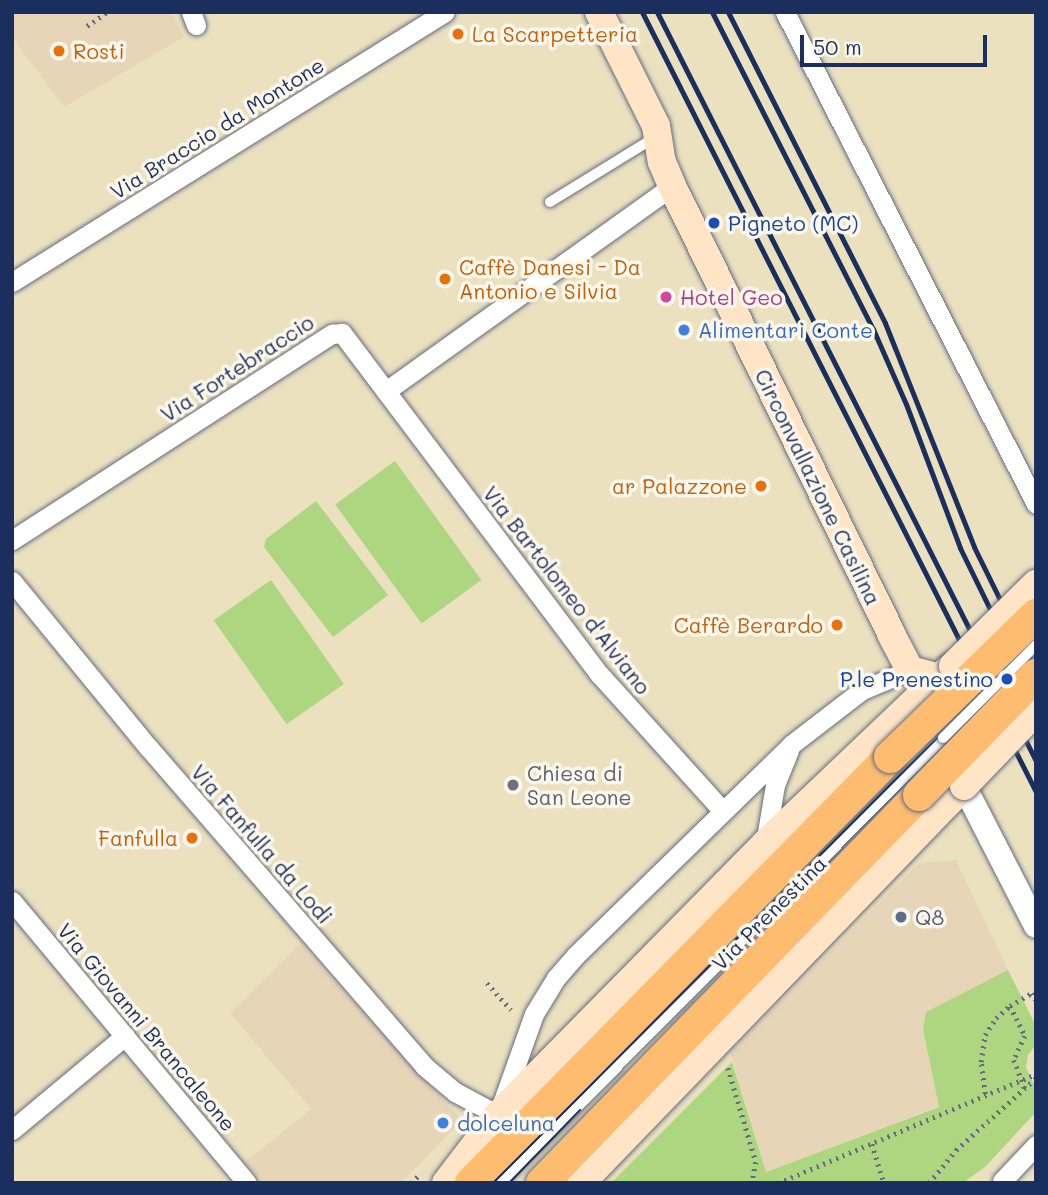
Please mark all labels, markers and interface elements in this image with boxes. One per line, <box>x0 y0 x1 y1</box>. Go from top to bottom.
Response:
place label: La Scarpetteria <box>472 21 638 47</box>
scale bar <box>803 21 990 65</box>
marker: La Scarpetteria <box>450 26 466 42</box>
text: 50 m <box>813 33 862 60</box>
place label: Rosti <box>73 38 125 64</box>
marker: Rosti <box>51 43 67 59</box>
street label: Via Braccio da Montone <box>106 52 328 204</box>
place label: Pigneto (MC) <box>728 210 858 236</box>
marker: Pigneto (MC) <box>706 215 722 231</box>
place label: Caffè Danesi - Da Antonio e Silvia <box>459 254 641 304</box>
marker: Caffè Danesi - Da Antonio e Silvia <box>437 271 453 287</box>
place label: Hotel Geo <box>680 284 783 310</box>
marker: Hotel Geo <box>658 289 674 305</box>
street label: Via Fortebraccio <box>156 309 318 427</box>
place label: Alimentari Conte <box>698 317 873 343</box>
marker: Alimentari Conte <box>676 322 692 338</box>
street label: Circonvallazione Casilina <box>750 365 886 609</box>
place label: ar Palazzone <box>612 473 747 499</box>
marker: ar Palazzone <box>753 478 769 494</box>
street label: Via Bartolomeo d'Alviano <box>478 481 656 699</box>
place label: Caffè Berardo <box>674 612 823 638</box>
marker: Caffè Berardo <box>829 617 845 633</box>
place label: P.le Prenestino <box>840 666 993 692</box>
marker: P.le Prenestino <box>999 671 1015 687</box>
street label: Via Fanfulla da Lodi <box>186 759 338 929</box>
place label: Chiesa di San Leone <box>527 760 631 810</box>
marker: Chiesa di San Leone <box>505 777 521 793</box>
place label: Fanfulla <box>98 825 178 851</box>
marker: Fanfulla <box>184 830 200 846</box>
street label: Via Prenestina <box>707 851 831 975</box>
place label: Q8 <box>915 904 944 930</box>
marker: Q8 <box>893 909 909 925</box>
street label: Via Giovanni Brancaleone <box>53 918 241 1136</box>
place label: dolceluna <box>457 1110 555 1136</box>
marker: dolceluna <box>435 1115 451 1131</box>

